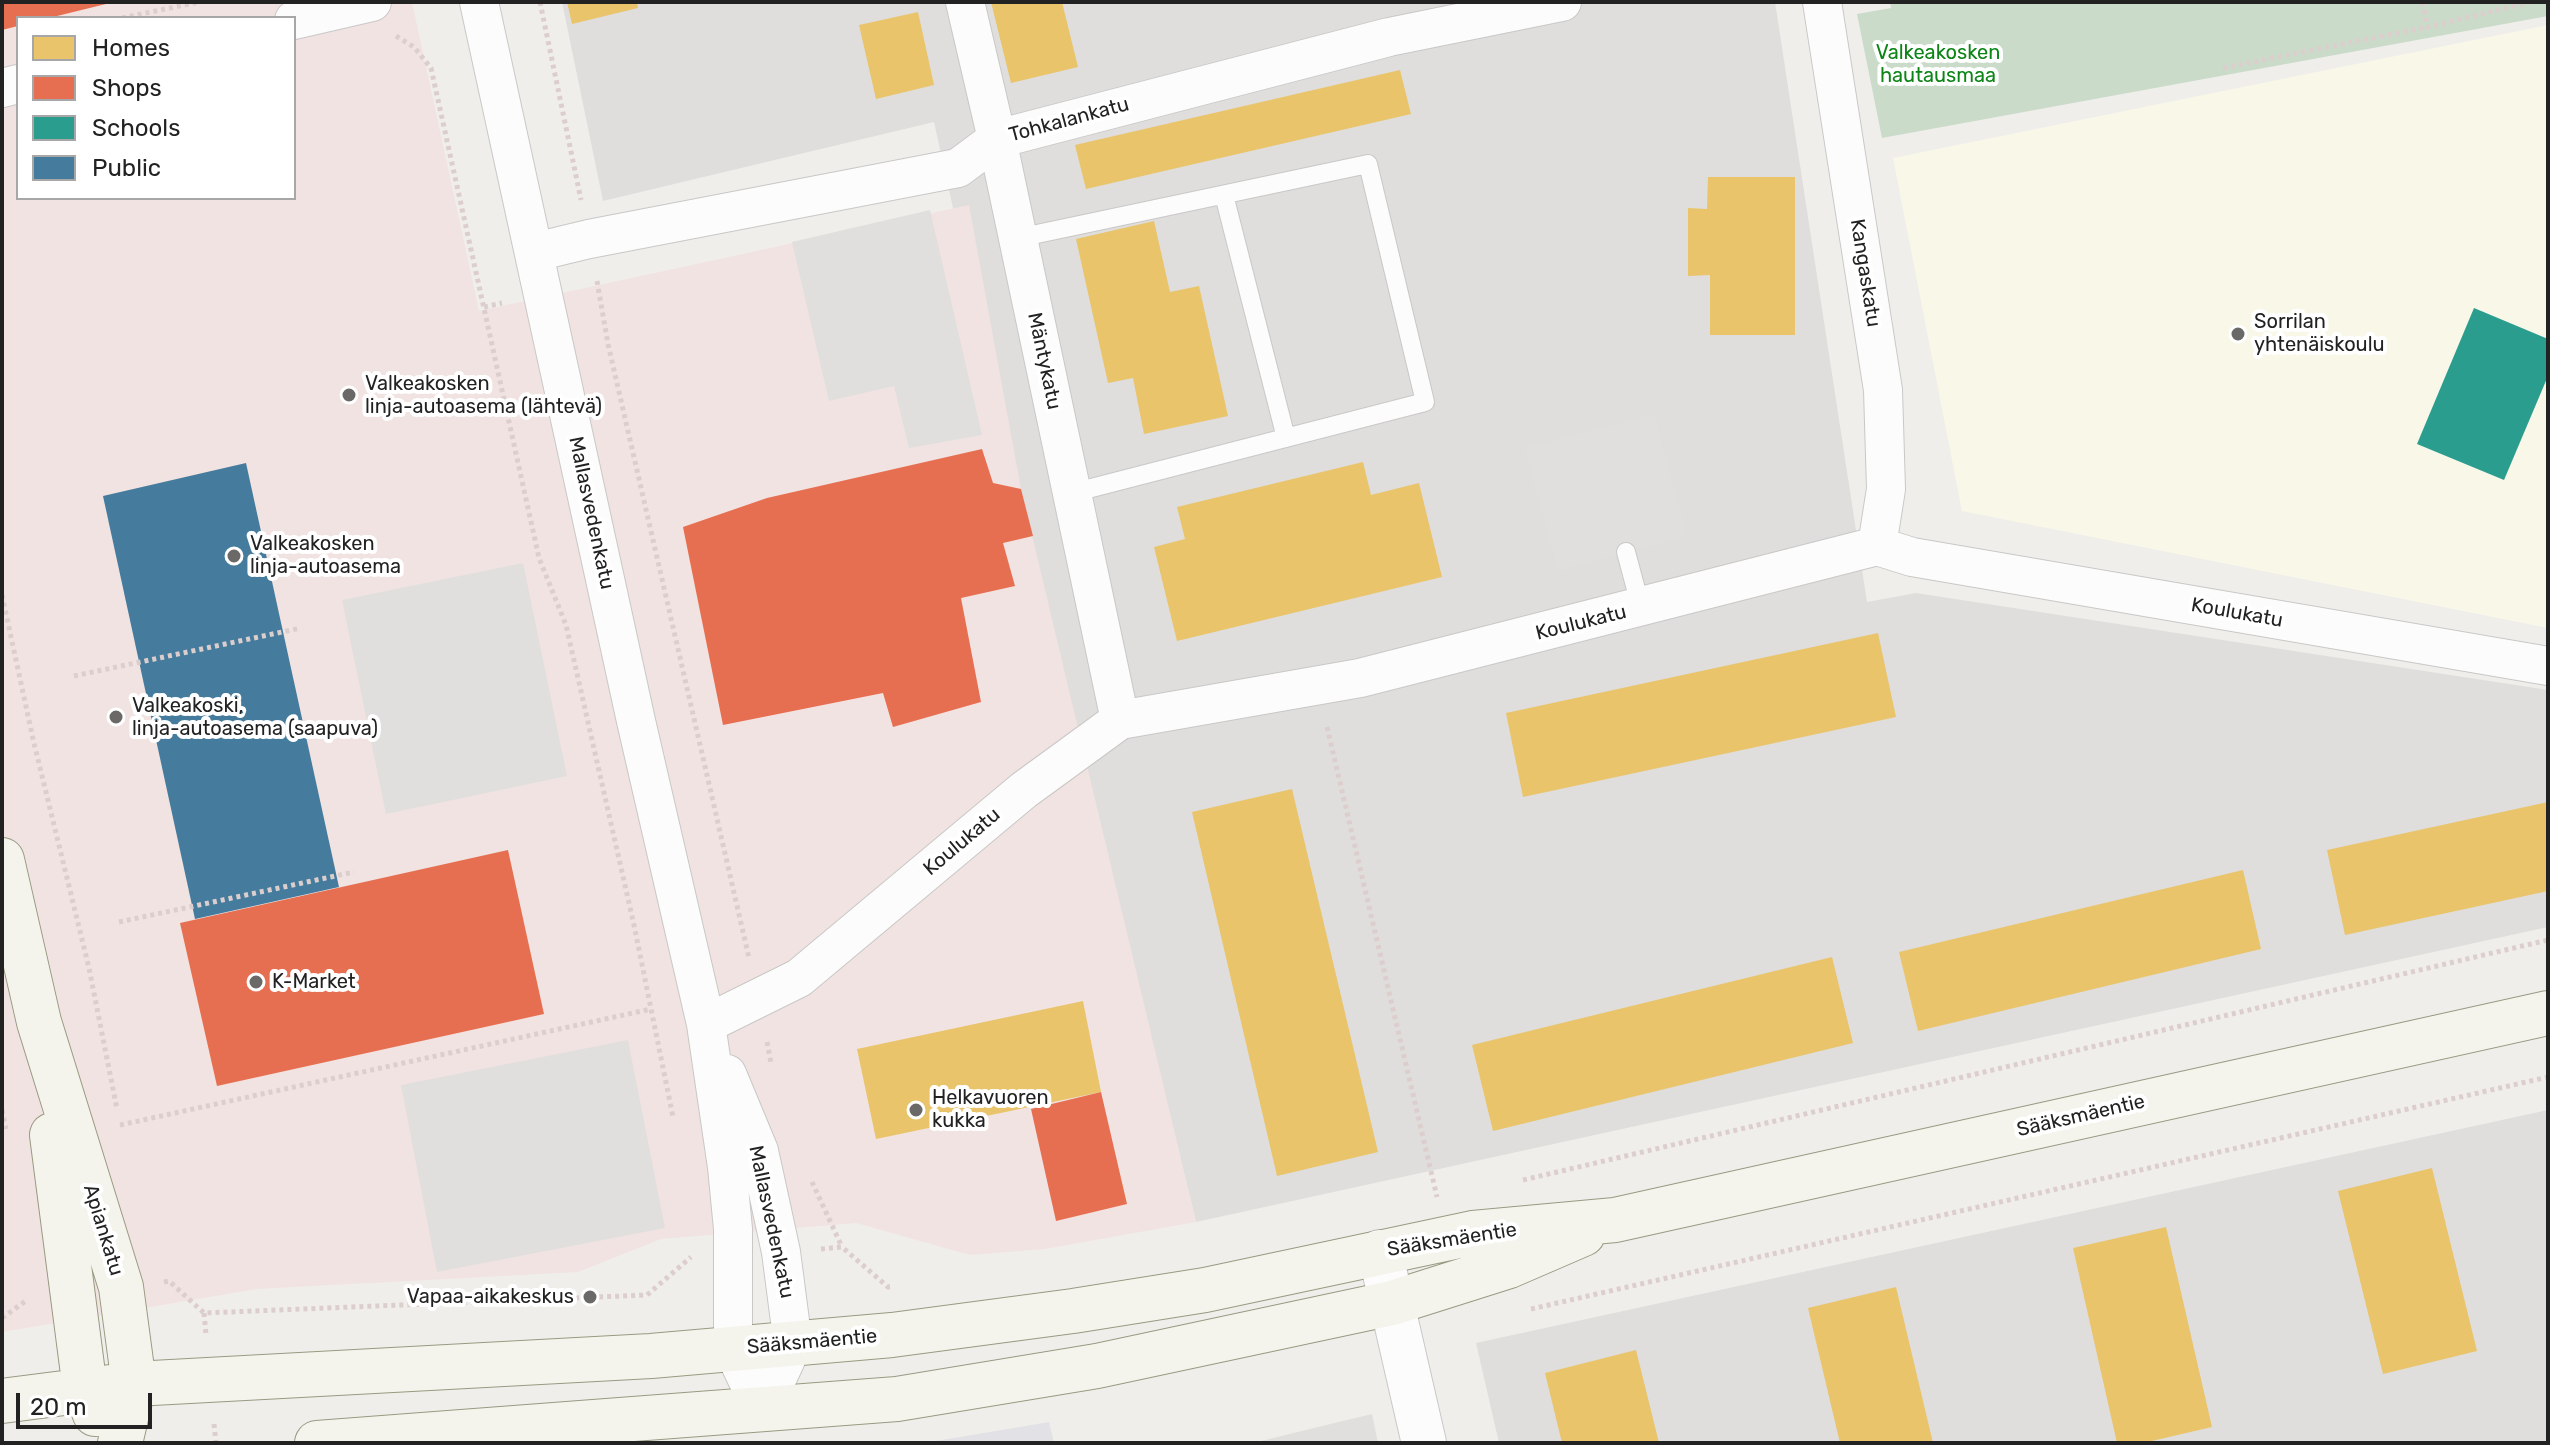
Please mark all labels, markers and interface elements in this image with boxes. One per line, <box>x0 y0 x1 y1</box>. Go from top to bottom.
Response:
legend <box>16 16 296 200</box>
text: Homes <box>92 34 170 62</box>
park label: Valkeakosken hautausmaa <box>1876 41 2000 88</box>
text: Shops <box>92 74 162 102</box>
street label: Tohkalankatu <box>1006 92 1132 148</box>
text: Schools <box>92 114 180 142</box>
text: Public <box>92 154 161 182</box>
street label: Kangaskatu <box>1845 217 1885 329</box>
street label: Mäntykatu <box>1022 310 1066 412</box>
place label: Sorrilan yhtenäiskoulu <box>2254 310 2385 357</box>
marker: Sorrilan yhtenäiskoulu <box>2229 325 2247 343</box>
place label: Valkeakosken linja-autoasema (lähtevä) <box>365 372 602 419</box>
marker: Valkeakosken linja-autoasema (lähtevä) <box>340 386 358 404</box>
street label: Mallasvedenkatu <box>563 434 619 592</box>
place label: Valkeakosken linja-autoasema <box>250 532 401 579</box>
marker: Valkeakosken linja-autoasema <box>225 547 243 565</box>
street label: Koulukatu <box>2189 593 2285 633</box>
street label: Koulukatu <box>1533 600 1629 646</box>
place label: Valkeakoski, linja-autoasema (saapuva) <box>132 694 378 741</box>
marker: Valkeakoski, linja-autoasema (saapuva) <box>107 708 125 726</box>
street label: Koulukatu <box>919 803 1005 881</box>
place label: K-Market <box>272 970 356 994</box>
marker: K-Market <box>247 973 265 991</box>
place label: Helkavuoren kukka <box>932 1086 1049 1133</box>
street label: Sääksmäentie <box>2015 1090 2147 1142</box>
marker: Helkavuoren kukka <box>907 1101 925 1119</box>
street label: Mallasvedenkatu <box>743 1143 799 1301</box>
street label: Apiankatu <box>78 1181 128 1279</box>
street label: Sääksmäentie <box>1386 1218 1518 1262</box>
place label: Vapaa-aikakeskus <box>407 1285 574 1309</box>
marker: Vapaa-aikakeskus <box>581 1288 599 1306</box>
street label: Sääksmäentie <box>746 1324 878 1360</box>
scale bar <box>20 1377 156 1427</box>
text: 20 m <box>30 1393 87 1421</box>

